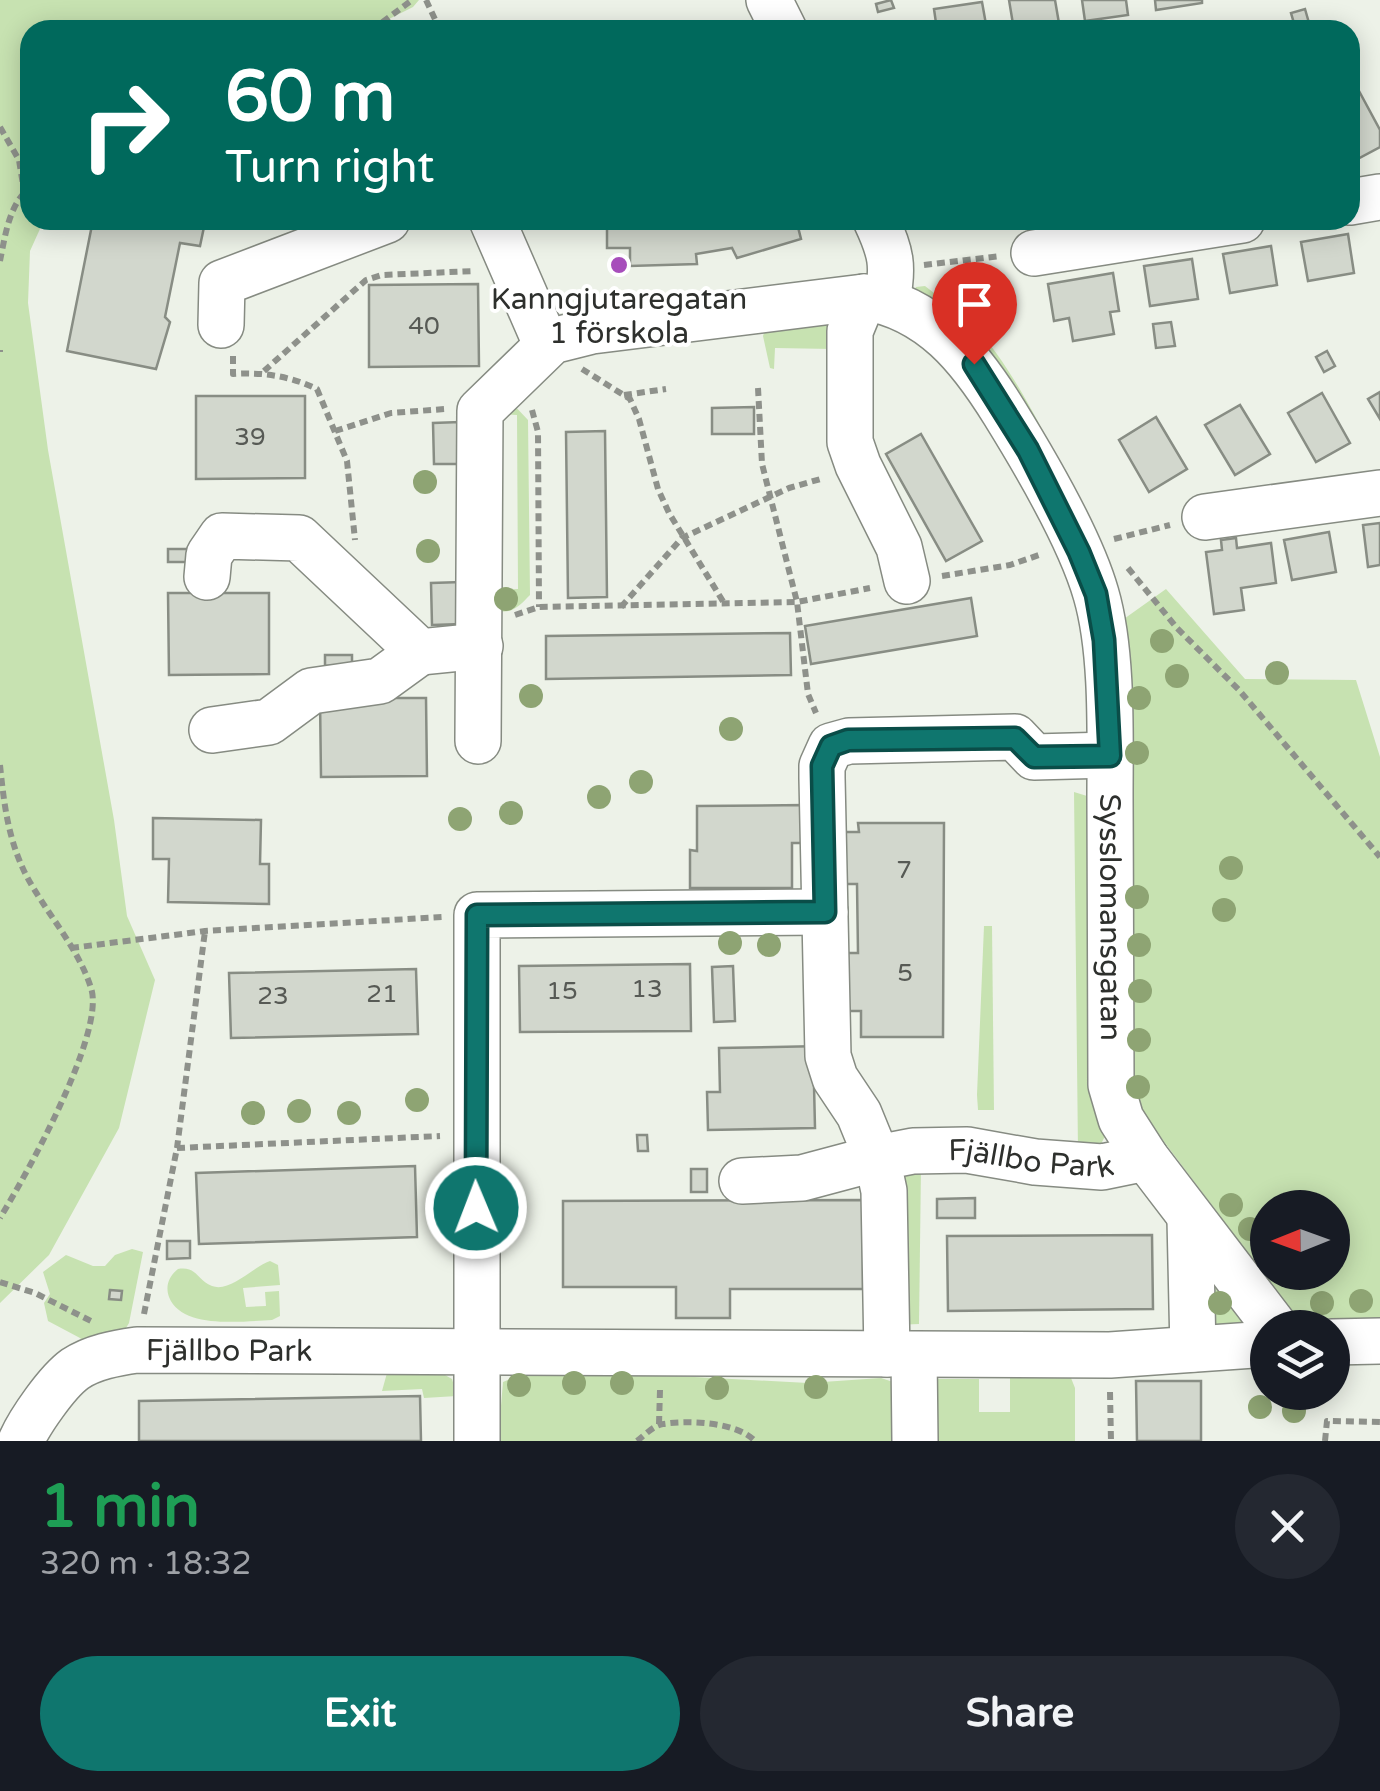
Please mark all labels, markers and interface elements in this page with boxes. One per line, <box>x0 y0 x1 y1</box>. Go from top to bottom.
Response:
text: 60 m <box>225 56 395 140</box>
icon: right <box>60 60 190 190</box>
text: Turn right <box>225 141 434 195</box>
marker: Kanngjutaregatan 1 förskola <box>608 254 630 276</box>
pin <box>932 262 1017 365</box>
icon: arrive <box>947 277 1002 332</box>
place label: Kanngjutaregatan 1 förskola <box>491 281 747 352</box>
house number: 40 <box>408 311 440 341</box>
house number: 39 <box>234 422 266 452</box>
street label: Sysslomansgatan <box>1091 794 1129 1041</box>
house number: 7 <box>896 855 912 885</box>
house number: 5 <box>897 958 913 988</box>
house number: 13 <box>631 974 663 1004</box>
house number: 15 <box>546 976 578 1006</box>
house number: 21 <box>366 979 398 1009</box>
house number: 23 <box>257 981 289 1011</box>
street label: Fjällbo Park <box>948 1131 1117 1186</box>
position arrow <box>424 1156 528 1260</box>
north arrow <box>1250 1190 1350 1290</box>
map controls <box>1250 1190 1350 1410</box>
button: layers <box>1250 1310 1350 1410</box>
street label: Fjällbo Park <box>146 1332 312 1369</box>
text: 1 min <box>40 1471 200 1543</box>
button: close <box>1235 1474 1340 1579</box>
text: 320 m · 18:32 <box>40 1545 252 1583</box>
button: Exit <box>40 1656 680 1771</box>
button: Share <box>700 1656 1340 1771</box>

